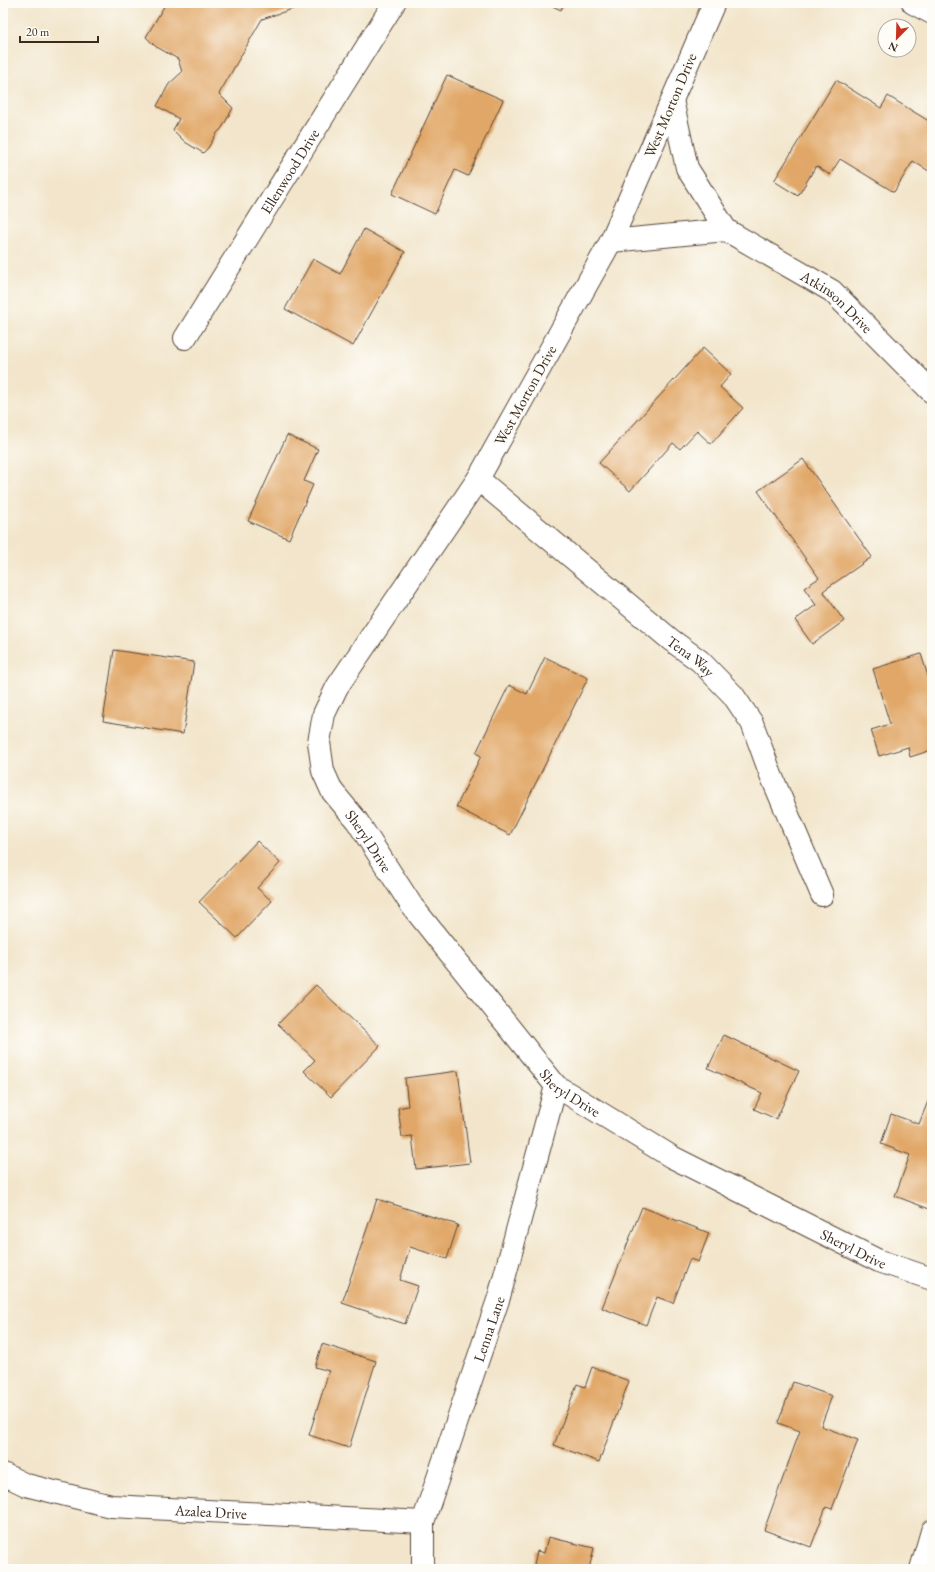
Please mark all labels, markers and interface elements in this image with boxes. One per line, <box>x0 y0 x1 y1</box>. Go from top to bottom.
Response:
scale bar <box>20 18 98 44</box>
north arrow <box>877 18 917 58</box>
text: 20 m <box>26 24 50 40</box>
text: N <box>886 39 900 55</box>
street label: West Morton Drive <box>639 50 701 160</box>
street label: Ellenwood Drive <box>256 125 323 217</box>
street label: Atkinson Drive <box>797 265 877 337</box>
street label: West Morton Drive <box>490 342 560 448</box>
street label: Tena Way <box>664 631 720 681</box>
street label: Sheryl Drive <box>342 805 397 875</box>
street label: Sheryl Drive <box>536 1064 604 1121</box>
street label: Sheryl Drive <box>818 1224 889 1272</box>
street label: Lenna Lane <box>468 1293 508 1364</box>
street label: Azalea Drive <box>173 1500 248 1522</box>

